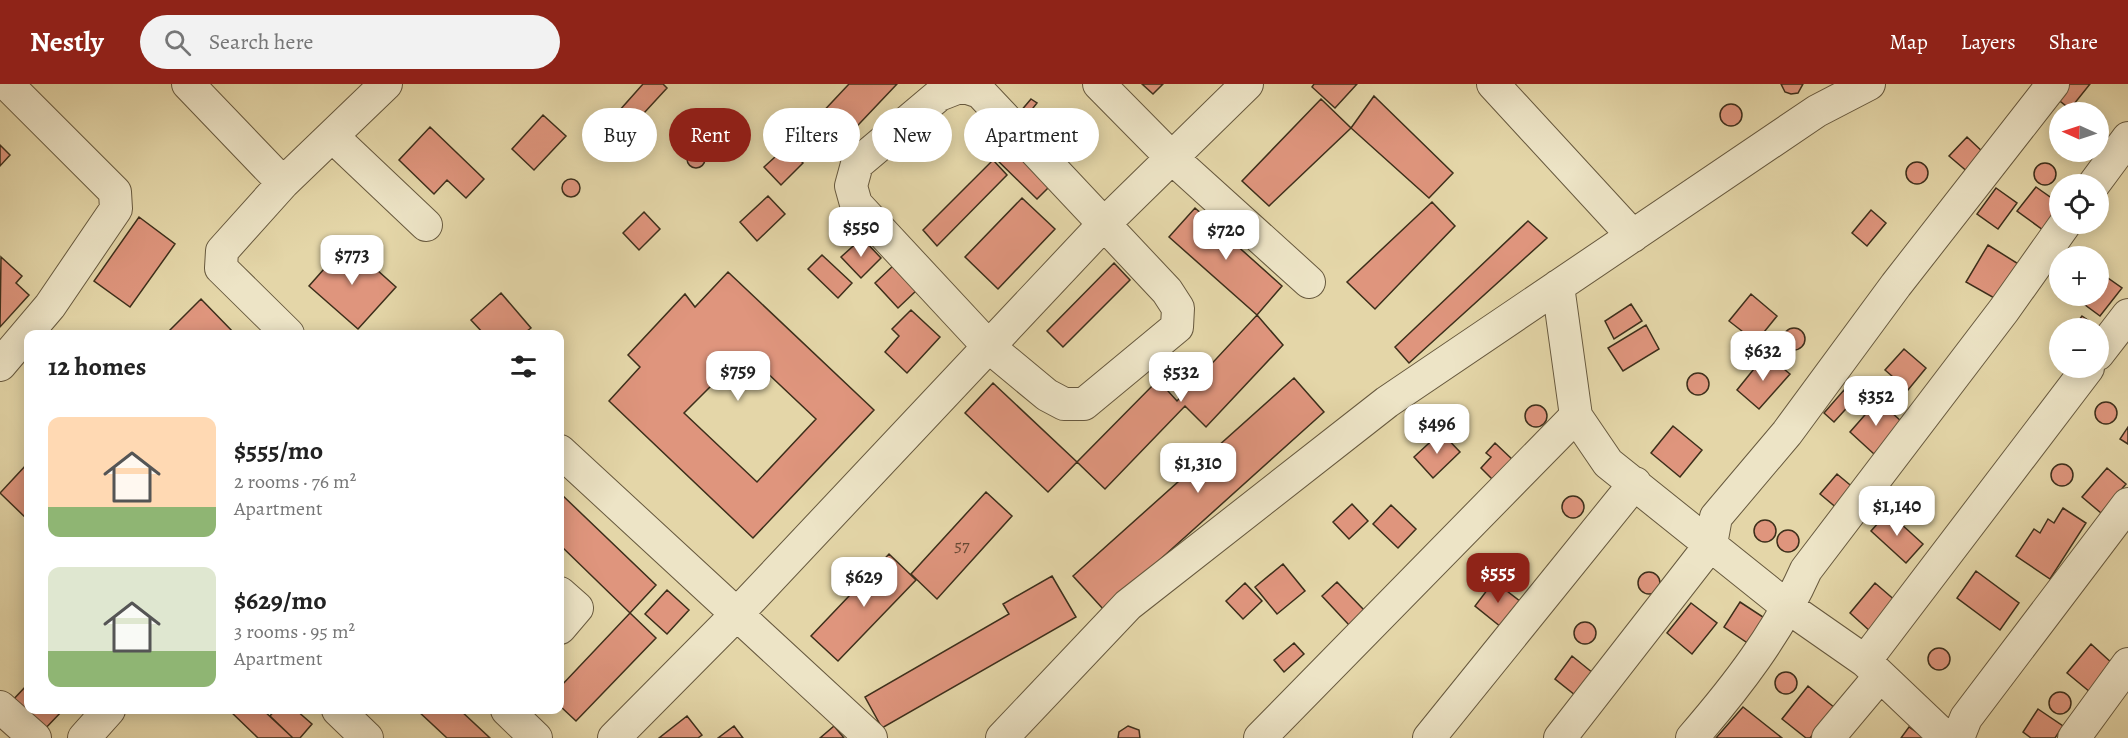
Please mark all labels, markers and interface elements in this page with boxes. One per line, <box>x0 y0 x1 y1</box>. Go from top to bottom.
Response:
search box <box>140 15 560 69</box>
text: Nestly <box>30 23 104 61</box>
icon: search <box>161 26 194 59</box>
text: Search here <box>209 27 313 57</box>
text: Map <box>1889 28 1928 56</box>
text: Layers <box>1961 28 2016 56</box>
text: Share <box>2049 28 2098 56</box>
north arrow <box>2049 102 2109 162</box>
map controls <box>2049 102 2109 378</box>
chip: Buy <box>582 108 657 162</box>
chip: Rent <box>669 108 751 162</box>
chip: Filters <box>763 108 860 162</box>
chip: New <box>872 108 952 162</box>
chip: Apartment <box>964 108 1099 162</box>
button: locate <box>2049 174 2109 234</box>
pin: $550 <box>825 207 897 258</box>
pin: $720 <box>1190 210 1262 261</box>
text: $550 <box>843 213 879 240</box>
text: $720 <box>1207 216 1245 243</box>
pin: $773 <box>316 235 388 286</box>
text: $773 <box>335 241 370 268</box>
button: + <box>2049 246 2109 306</box>
button: − <box>2049 318 2109 378</box>
pin: $632 <box>1727 331 1799 382</box>
text: $632 <box>1745 337 1781 364</box>
text: 12 homes <box>48 349 146 384</box>
icon: filters <box>507 350 540 383</box>
pin: $759 <box>702 351 774 402</box>
pin: $532 <box>1145 352 1217 403</box>
text: $759 <box>720 357 756 384</box>
text: $532 <box>1163 358 1199 385</box>
pin: $352 <box>1840 376 1912 427</box>
text: $352 <box>1858 382 1894 409</box>
pin: $496 <box>1401 404 1473 455</box>
text: $496 <box>1418 410 1456 437</box>
text: $555/mo <box>234 433 323 468</box>
icon: home <box>96 441 168 513</box>
pin: $1,310 <box>1149 443 1247 494</box>
text: $1,310 <box>1174 449 1222 476</box>
text: 2 rooms · 76 m² <box>234 468 356 495</box>
pin: $1,140 <box>1848 486 1946 537</box>
text: $1,140 <box>1873 492 1921 519</box>
text: Apartment <box>234 495 323 522</box>
house number: 57 <box>954 533 970 557</box>
pin: $555 <box>1462 553 1534 604</box>
pin: $629 <box>828 557 900 608</box>
text: $555 <box>1481 559 1515 586</box>
text: $629 <box>845 563 883 590</box>
text: $629/mo <box>234 583 327 618</box>
icon: home <box>96 591 168 663</box>
text: 3 rooms · 95 m² <box>234 618 355 645</box>
text: Apartment <box>234 645 323 672</box>

